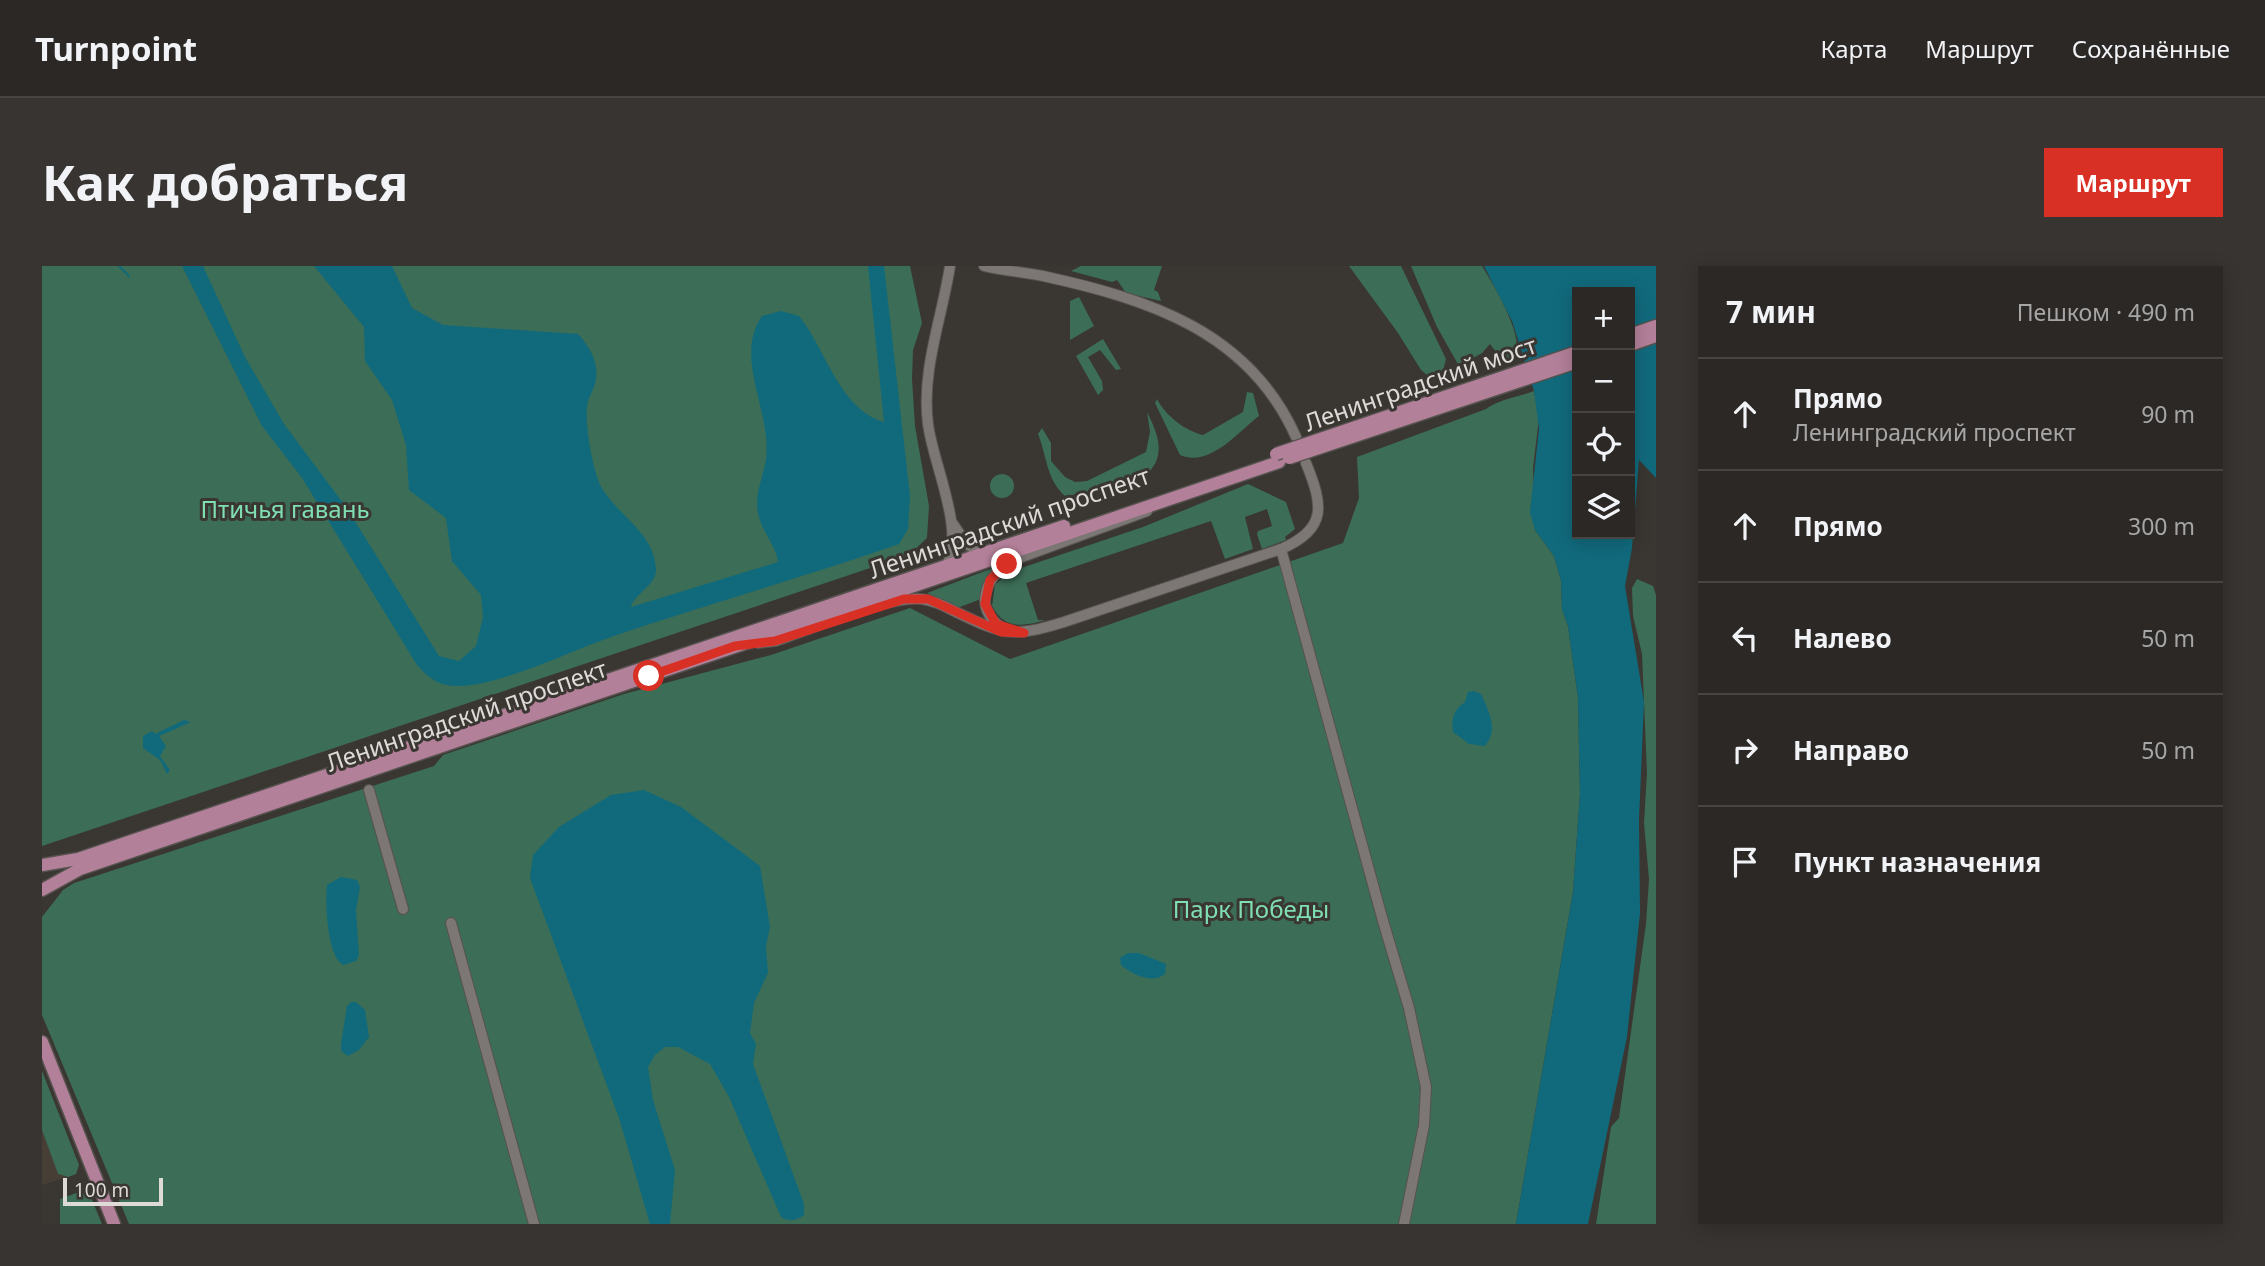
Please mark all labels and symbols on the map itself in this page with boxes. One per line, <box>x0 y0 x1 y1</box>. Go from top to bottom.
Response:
street label: Ленинградский мост <box>1299 328 1541 438</box>
street label: Ленинградский проспект <box>864 458 1154 586</box>
park label: Птичья гавань <box>200 492 370 525</box>
route end <box>991 548 1022 579</box>
street label: Ленинградский проспект <box>321 651 611 779</box>
route start <box>633 660 664 691</box>
park label: Парк Победы <box>1173 892 1329 925</box>
scale bar <box>63 1175 163 1207</box>

